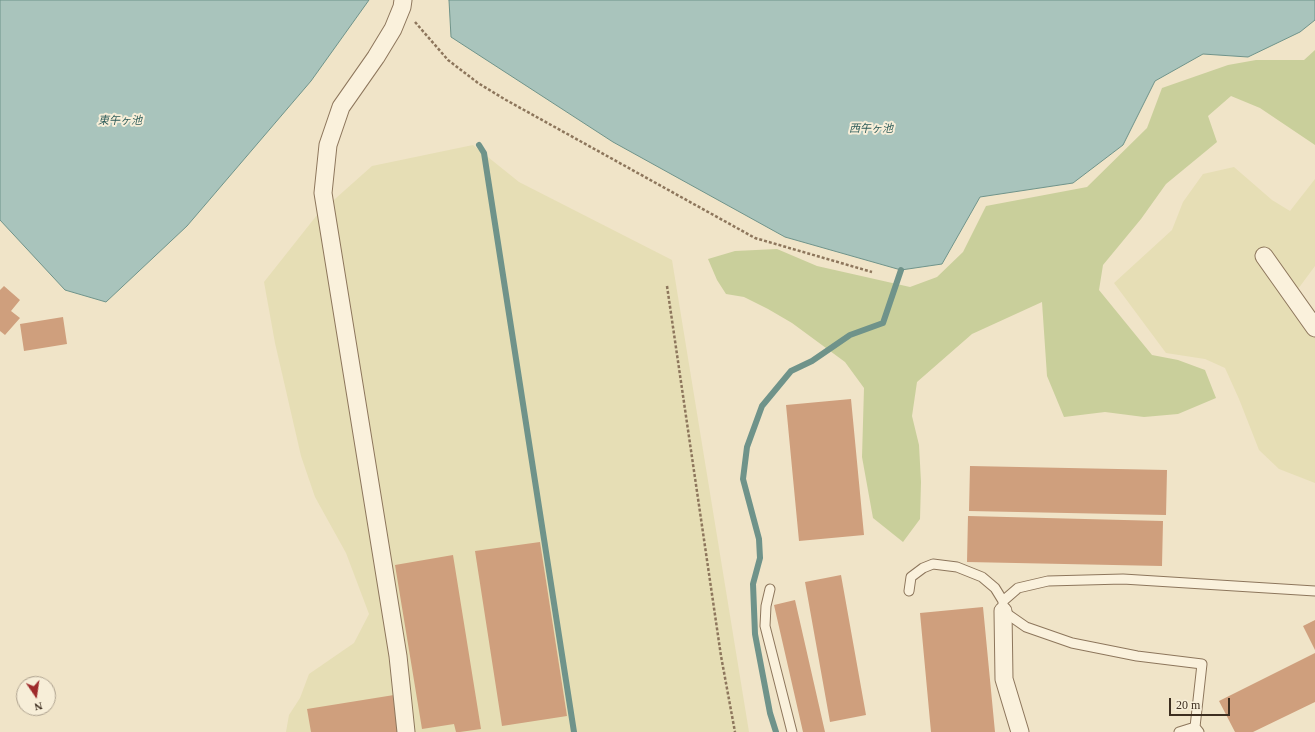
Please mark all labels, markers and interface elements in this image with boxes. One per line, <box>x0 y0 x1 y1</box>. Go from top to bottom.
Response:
water label: 東午ヶ池 <box>98 113 142 127</box>
water label: 西午ヶ池 <box>849 121 893 135</box>
north arrow <box>16 676 56 716</box>
scale bar <box>1171 690 1232 716</box>
text: 20 m <box>1176 698 1200 712</box>
text: N <box>33 700 44 713</box>

